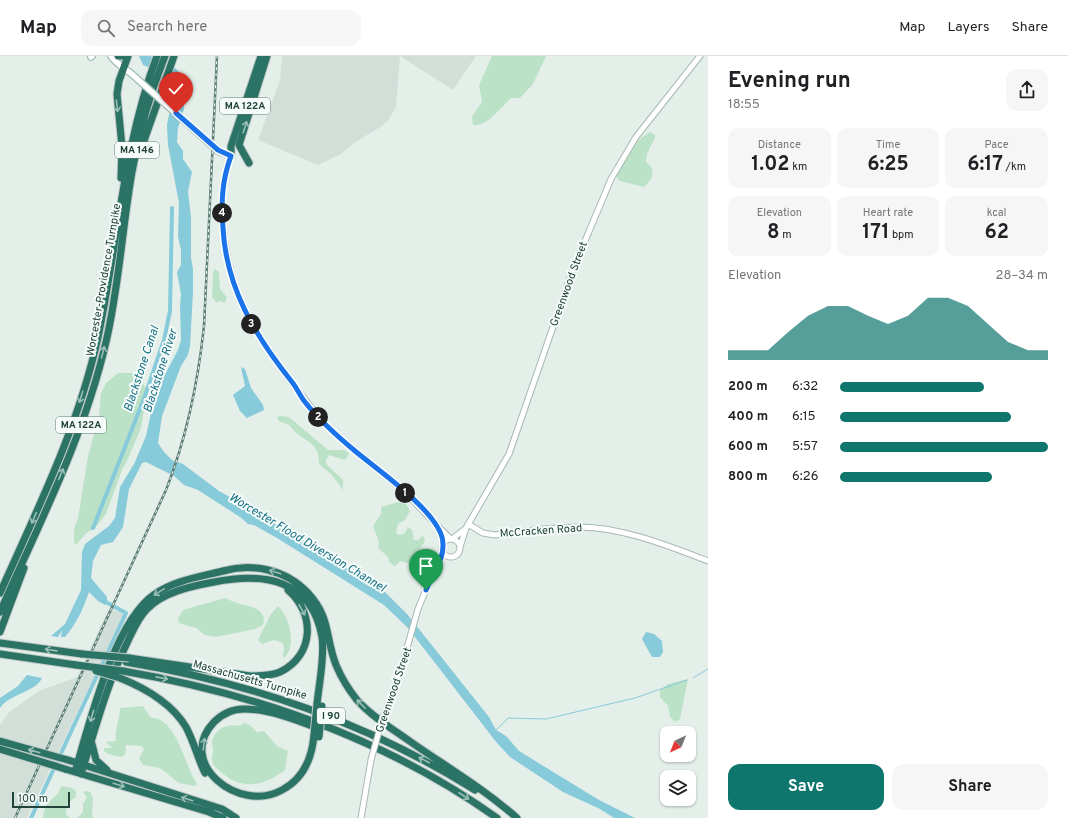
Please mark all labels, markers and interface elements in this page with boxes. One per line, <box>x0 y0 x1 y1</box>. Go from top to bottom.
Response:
search box <box>81 10 361 46</box>
text: Map <box>20 16 57 40</box>
icon: search <box>95 17 117 39</box>
text: Search here <box>127 18 207 37</box>
text: Map <box>899 19 925 36</box>
text: Layers <box>947 19 989 36</box>
text: Share <box>1011 19 1048 36</box>
text: Evening run <box>728 68 851 95</box>
button: share <box>1006 69 1048 111</box>
pin <box>159 72 193 113</box>
icon: check <box>165 78 187 100</box>
text: 18:55 <box>728 97 760 113</box>
road number: MA 122A <box>220 98 270 114</box>
one-way arrow <box>114 99 121 112</box>
one-way arrow <box>242 121 249 134</box>
text: Distance <box>758 138 801 152</box>
text: Time <box>876 138 900 152</box>
text: Pace <box>985 138 1009 152</box>
road number: MA 146 <box>115 142 159 158</box>
text: 1.02 <box>751 152 790 178</box>
text: 6:25 <box>867 152 909 178</box>
text: 6:17 <box>967 152 1003 178</box>
text: km <box>790 160 807 174</box>
text: /km <box>1003 160 1026 174</box>
street label: Worcester-Providence Turnpike <box>84 202 124 357</box>
pin: 4 <box>212 203 232 223</box>
text: 4 <box>218 206 226 220</box>
text: Elevation <box>757 206 802 220</box>
text: Heart rate <box>863 206 913 220</box>
text: kcal <box>987 206 1006 220</box>
text: 8 <box>767 220 780 246</box>
text: 171 <box>862 220 889 246</box>
text: 62 <box>984 220 1009 246</box>
text: m <box>780 228 792 242</box>
text: bpm <box>889 228 914 242</box>
street label: Greenwood Street <box>547 240 591 328</box>
text: Elevation <box>728 268 781 284</box>
text: 28–34 m <box>996 268 1048 284</box>
pin: 3 <box>241 314 261 334</box>
text: 3 <box>248 317 254 331</box>
water label: Blackstone Canal <box>121 323 164 414</box>
water label: Blackstone River <box>140 326 182 415</box>
one-way arrow <box>100 345 108 358</box>
text: 200 m <box>728 379 768 395</box>
text: 6:32 <box>792 379 818 395</box>
one-way arrow <box>77 390 84 403</box>
pin: 2 <box>308 407 328 427</box>
text: 400 m <box>728 409 768 425</box>
text: 6:15 <box>792 409 816 425</box>
text: 2 <box>315 410 321 424</box>
road number: MA 122A <box>56 417 106 433</box>
text: 600 m <box>728 439 768 455</box>
text: 5:57 <box>792 439 818 455</box>
one-way arrow <box>58 469 65 481</box>
text: 800 m <box>728 469 768 485</box>
text: 6:26 <box>792 469 818 485</box>
pin: 1 <box>395 483 415 503</box>
text: 1 <box>403 486 407 500</box>
water label: Worcester Flood Diversion Channel <box>226 490 389 597</box>
one-way arrow <box>29 512 37 524</box>
street label: McCracken Road <box>499 521 583 541</box>
pin <box>409 549 443 590</box>
icon: arrive <box>415 555 437 577</box>
one-way arrow <box>268 568 281 575</box>
one-way arrow <box>153 588 165 596</box>
one-way arrow <box>299 604 306 616</box>
one-way arrow <box>45 646 58 654</box>
street label: Greenwood Street <box>373 646 415 734</box>
street label: Massachusetts Turnpike <box>191 657 309 703</box>
one-way arrow <box>155 675 168 683</box>
one-way arrow <box>357 699 366 709</box>
road number: I 90 <box>317 708 345 724</box>
one-way arrow <box>88 709 95 722</box>
north arrow <box>660 726 696 762</box>
map controls <box>660 726 696 806</box>
one-way arrow <box>200 738 208 751</box>
one-way arrow <box>28 747 41 754</box>
one-way arrow <box>418 756 430 764</box>
button: Save <box>728 764 884 810</box>
button: Share <box>892 764 1048 810</box>
button: layers <box>660 770 696 806</box>
one-way arrow <box>112 782 125 789</box>
scale bar <box>12 790 70 809</box>
text: 100 m <box>18 792 48 806</box>
one-way arrow <box>458 792 469 800</box>
one-way arrow <box>181 795 194 802</box>

